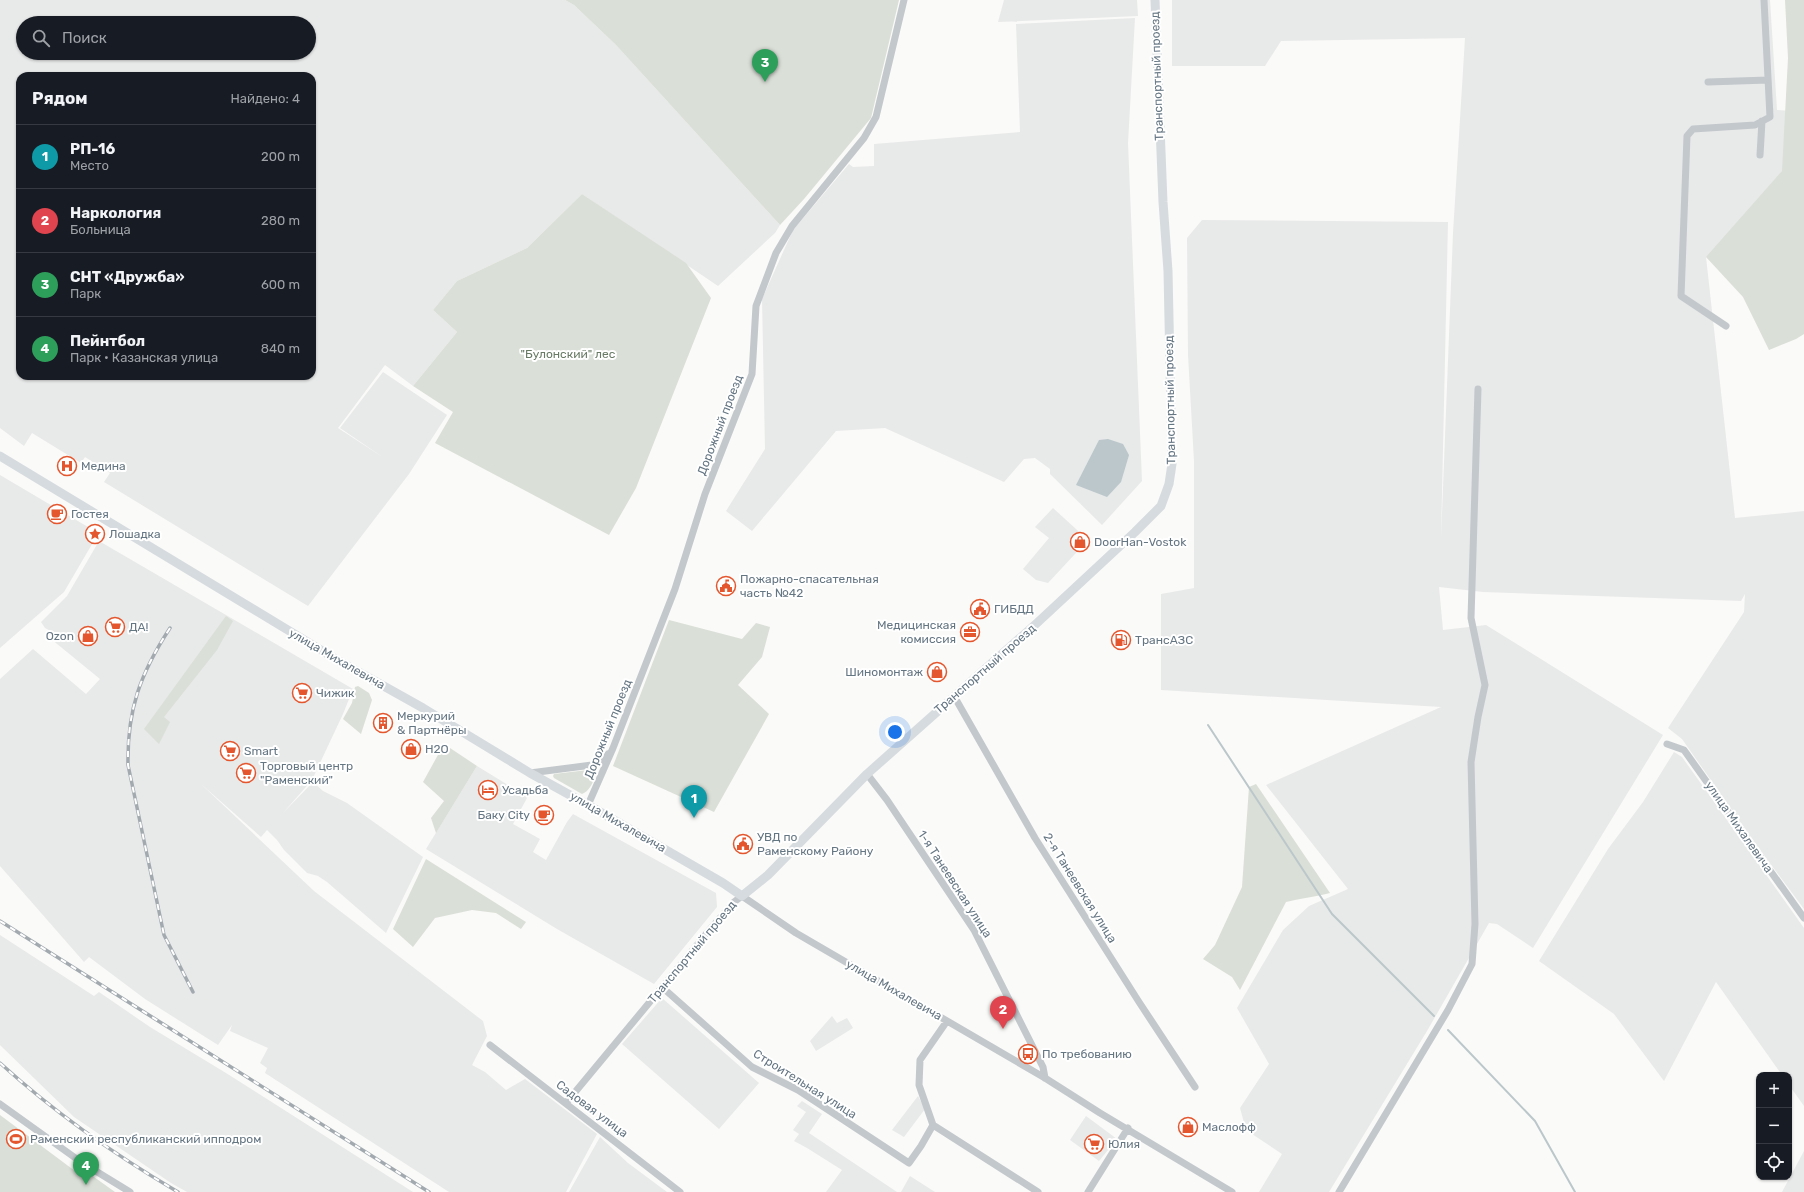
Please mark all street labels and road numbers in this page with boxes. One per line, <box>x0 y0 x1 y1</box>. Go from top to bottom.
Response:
street label: Транспортный проезд <box>1148 11 1166 141</box>
street label: Транспортный проезд <box>1162 335 1178 465</box>
street label: Дорожный проезд <box>694 373 746 477</box>
street label: Транспортный проезд <box>932 621 1038 717</box>
street label: улица Михалевича <box>287 626 387 692</box>
street label: Дорожный проезд <box>582 677 634 781</box>
street label: улица Михалевича <box>1702 779 1776 875</box>
street label: улица Михалевича <box>568 789 668 855</box>
street label: 1-я Танеевская улица <box>915 828 995 940</box>
street label: 2-я Танеевская улица <box>1040 831 1120 945</box>
street label: Транспортный проезд <box>645 898 739 1006</box>
street label: улица Михалевича <box>844 957 944 1023</box>
street label: Строительная улица <box>751 1046 859 1122</box>
street label: Садовая улица <box>553 1078 631 1140</box>

